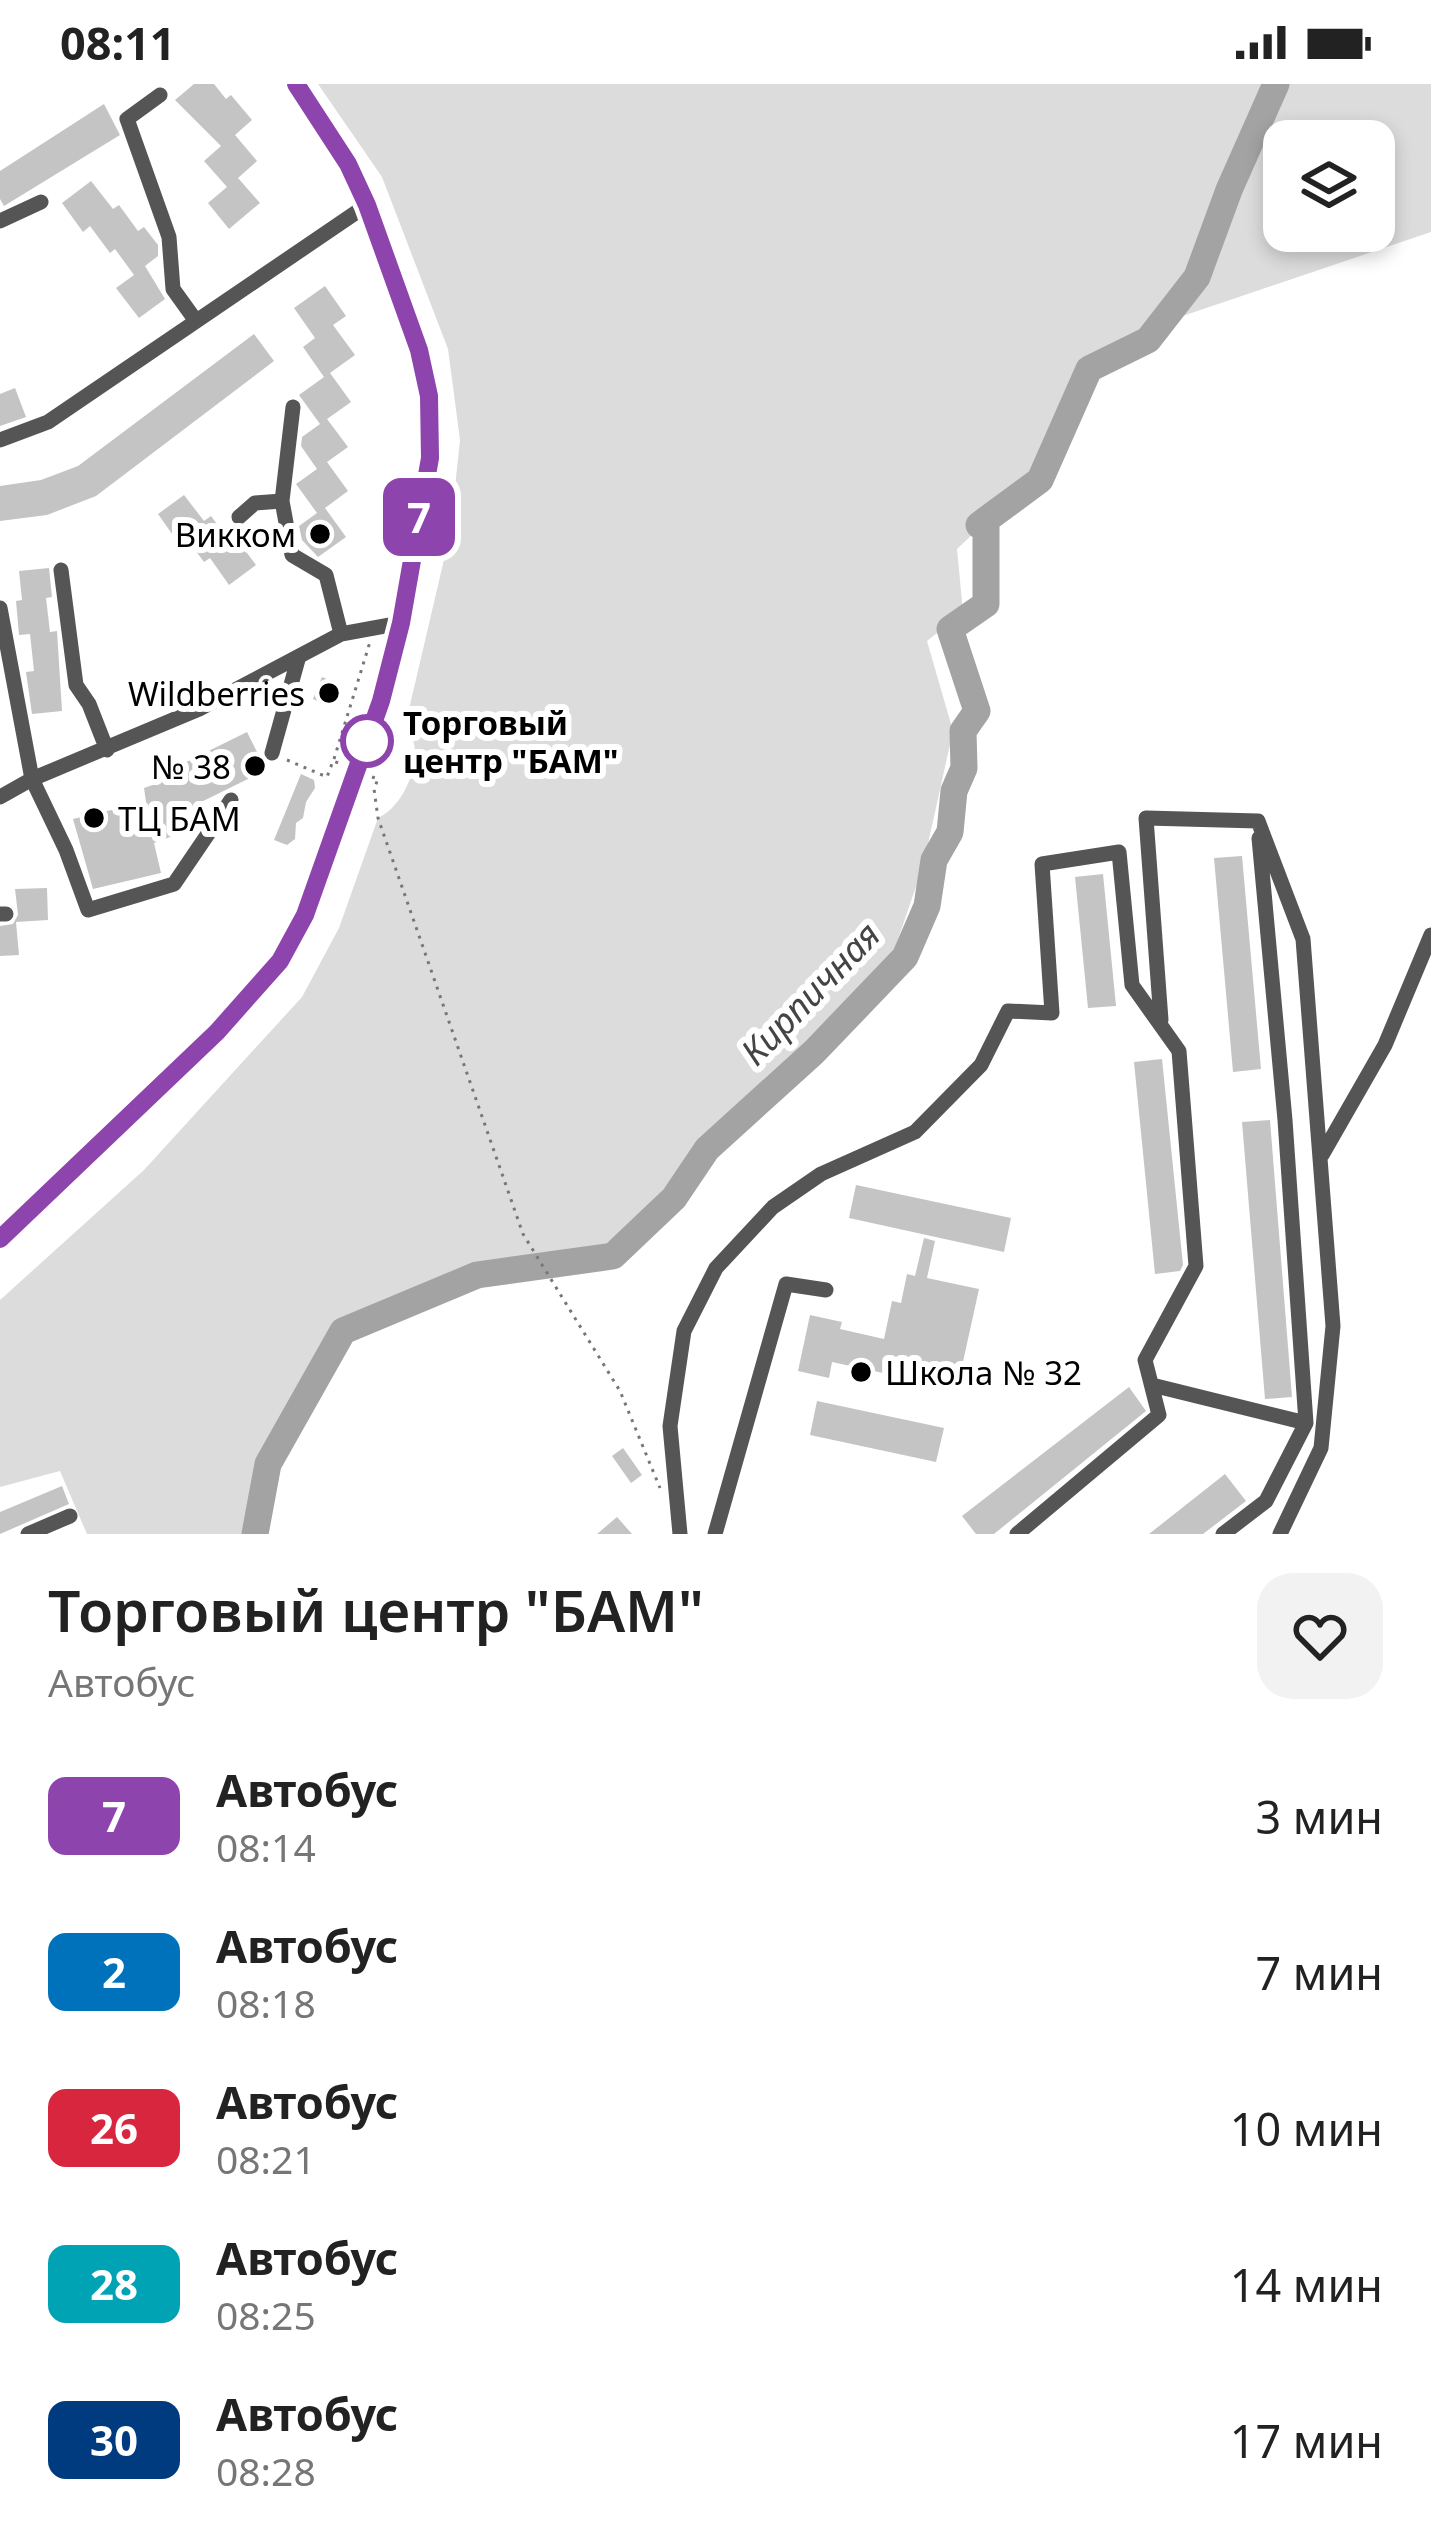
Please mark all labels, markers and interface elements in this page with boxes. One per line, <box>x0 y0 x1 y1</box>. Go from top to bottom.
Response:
text: 08:11 <box>60 12 176 73</box>
map controls <box>1263 120 1395 252</box>
button: layers <box>1263 120 1395 252</box>
line badge: 7 <box>380 478 458 556</box>
text: 7 <box>407 488 431 545</box>
place label: Викком <box>175 512 296 557</box>
marker: Викком <box>307 521 333 547</box>
place label: Wildberries <box>128 671 305 716</box>
marker: Wildberries <box>316 680 342 706</box>
place label: Торговый центр "БАМ" <box>403 700 619 783</box>
marker: Торговый центр "БАМ" <box>342 716 392 766</box>
place label: № 38 <box>151 744 231 789</box>
marker: № 38 <box>242 753 268 779</box>
place label: ТЦ БАМ <box>118 796 241 841</box>
marker: ТЦ БАМ <box>81 805 107 831</box>
water label: Кирпичная <box>729 911 891 1075</box>
place label: Школа № 32 <box>885 1350 1082 1395</box>
marker: Школа № 32 <box>848 1359 874 1385</box>
text: Торговый центр "БАМ" <box>48 1571 704 1649</box>
button: heart <box>1257 1573 1383 1699</box>
text: Автобус <box>48 1655 195 1708</box>
text: Автобус <box>216 1759 398 1820</box>
text: 3 мин <box>1255 1786 1383 1847</box>
text: 7 <box>102 1787 126 1844</box>
text: 08:14 <box>216 1820 316 1873</box>
text: Автобус <box>216 1915 398 1976</box>
text: 7 мин <box>1255 1942 1383 2003</box>
text: 2 <box>102 1943 126 2000</box>
text: 08:18 <box>216 1976 316 2029</box>
text: Автобус <box>216 2071 398 2132</box>
text: 10 мин <box>1230 2098 1383 2159</box>
text: 26 <box>90 2099 138 2156</box>
text: 08:21 <box>216 2132 316 2185</box>
text: Автобус <box>216 2227 398 2288</box>
text: 14 мин <box>1230 2254 1383 2315</box>
text: 28 <box>90 2255 138 2312</box>
text: 08:25 <box>216 2288 316 2341</box>
text: Автобус <box>216 2383 398 2444</box>
text: 17 мин <box>1230 2410 1383 2471</box>
text: 30 <box>90 2411 138 2468</box>
text: 08:28 <box>216 2444 316 2497</box>

